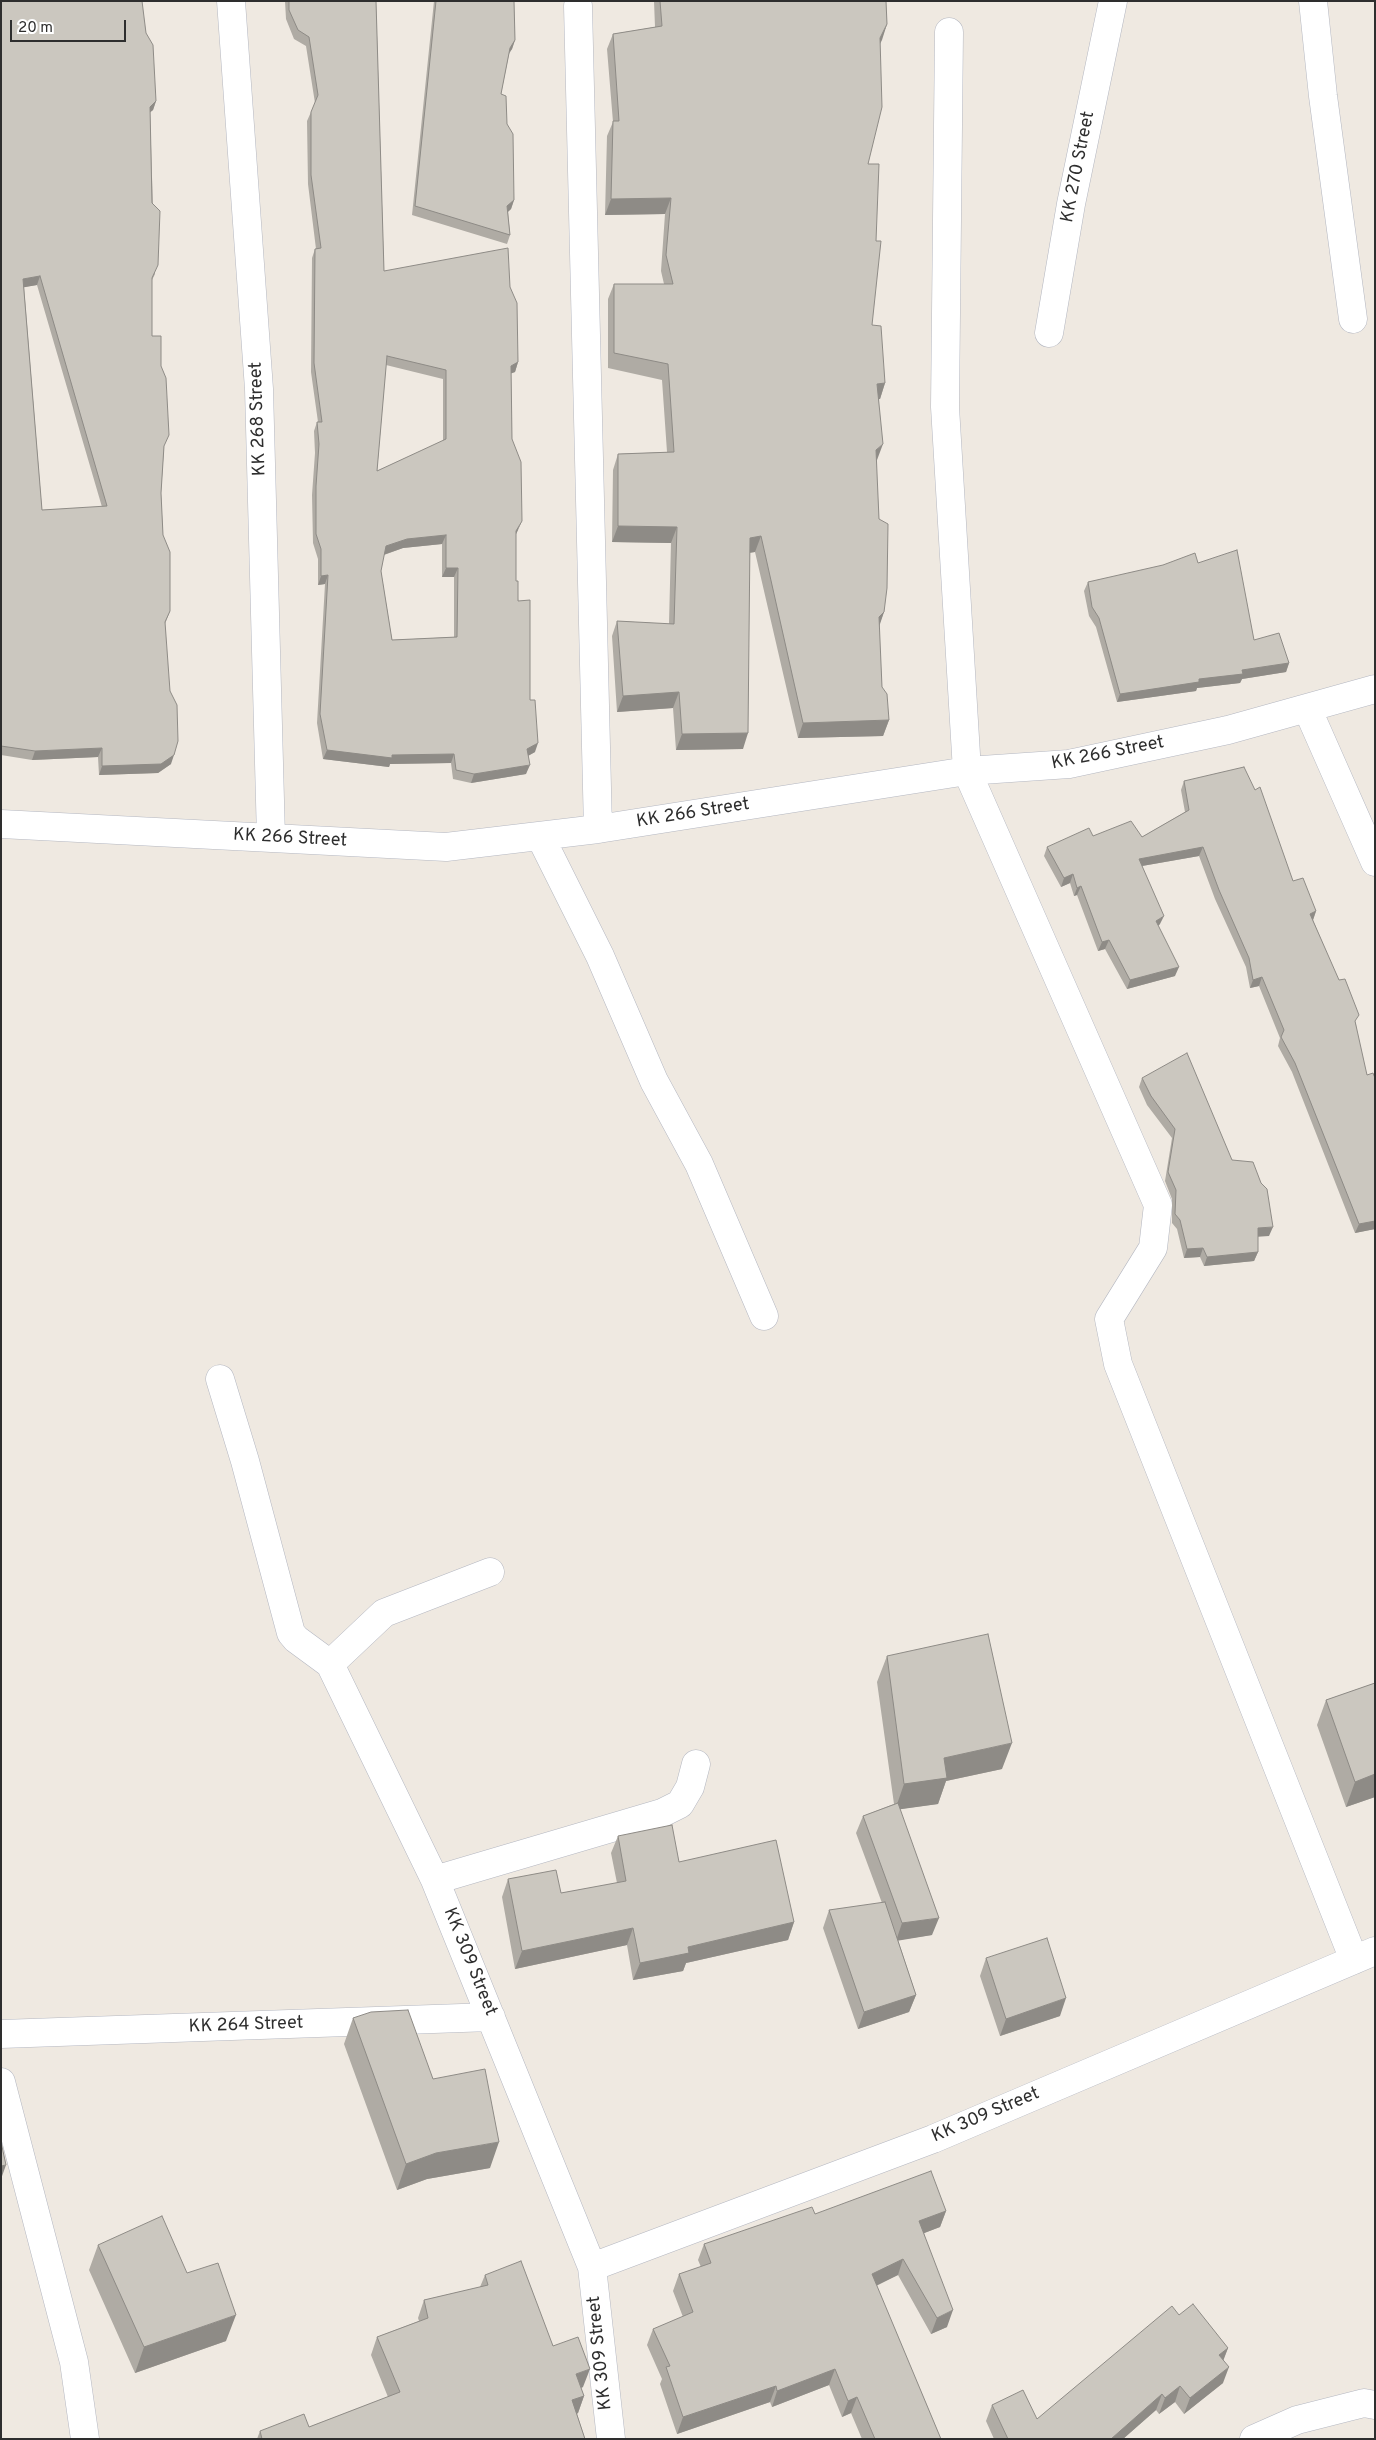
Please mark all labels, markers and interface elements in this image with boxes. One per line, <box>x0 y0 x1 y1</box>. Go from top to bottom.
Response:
scale bar <box>12 10 129 42</box>
text: 20 m <box>18 19 53 38</box>
street label: KK 270 Street <box>1058 109 1100 225</box>
street label: KK 268 Street <box>246 361 272 477</box>
street label: KK 266 Street <box>1050 732 1166 776</box>
street label: KK 266 Street <box>635 794 751 834</box>
street label: KK 266 Street <box>232 825 348 853</box>
street label: KK 309 Street <box>438 1905 500 2019</box>
street label: KK 264 Street <box>188 2013 304 2039</box>
street label: KK 309 Street <box>929 2084 1043 2148</box>
street label: KK 309 Street <box>584 2295 618 2411</box>

